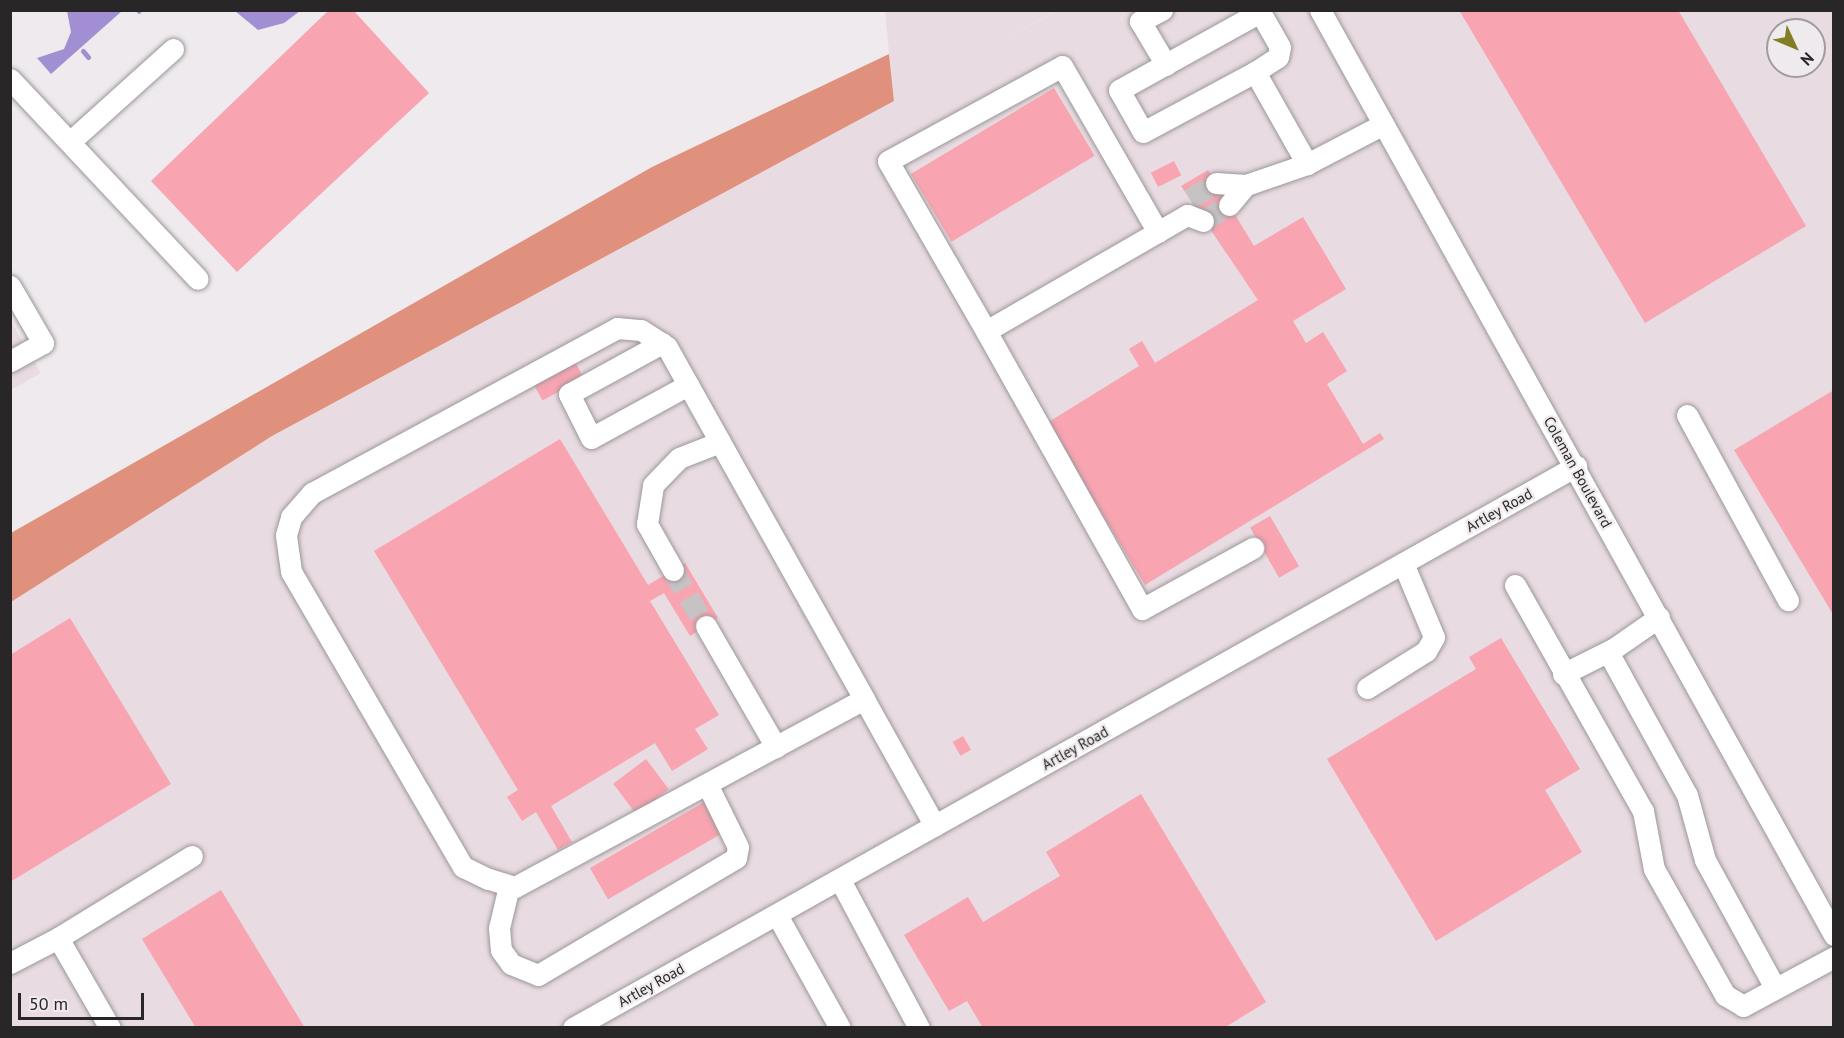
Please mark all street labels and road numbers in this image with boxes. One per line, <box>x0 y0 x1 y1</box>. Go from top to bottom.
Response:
street label: Coleman Boulevard <box>1540 413 1616 531</box>
street label: Artley Road <box>1462 484 1536 536</box>
street label: Artley Road <box>1038 722 1112 774</box>
street label: Artley Road <box>614 959 688 1011</box>

